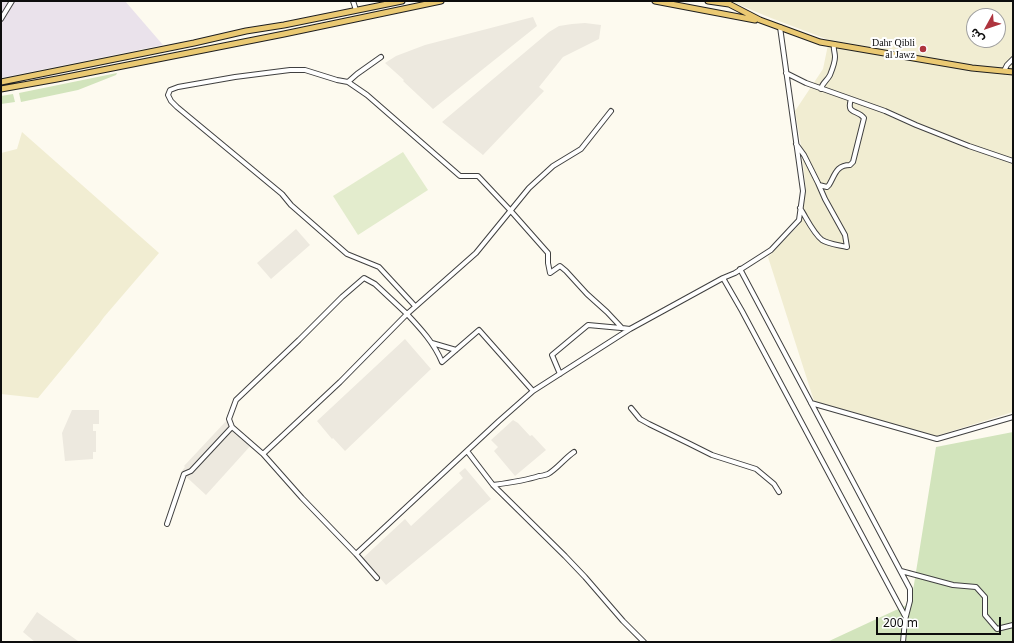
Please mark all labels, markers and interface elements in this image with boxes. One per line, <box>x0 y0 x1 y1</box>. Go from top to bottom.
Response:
north arrow <box>966 8 1006 48</box>
text: ش <box>964 22 991 49</box>
place label: Dahr Qibli al Jawz <box>867 37 915 60</box>
marker: Dahr Qibli al Jawz <box>918 44 928 54</box>
scale bar <box>878 609 1003 635</box>
text: 200 m <box>883 611 918 636</box>

